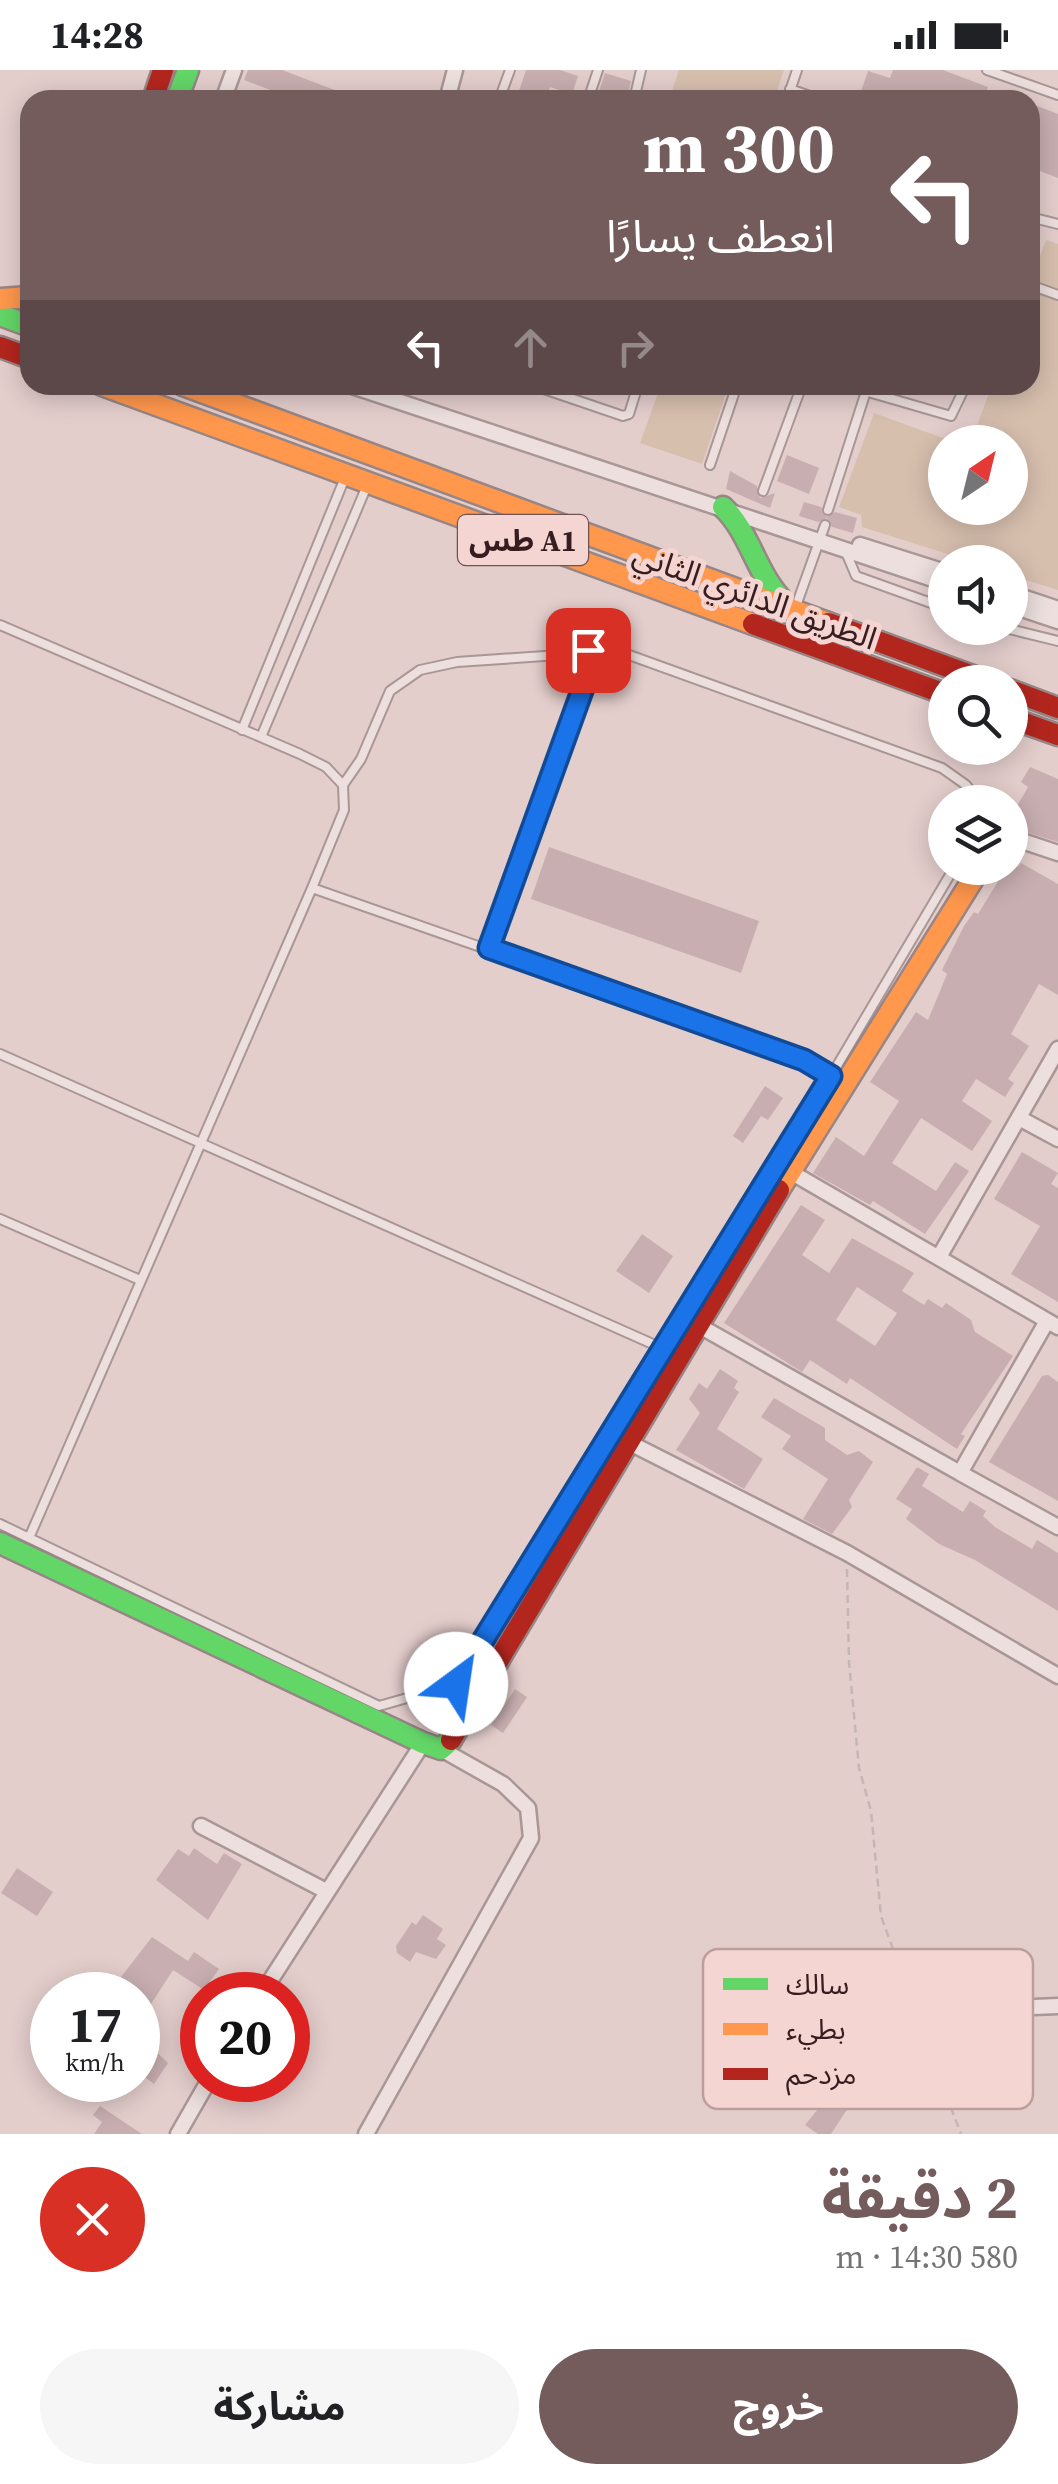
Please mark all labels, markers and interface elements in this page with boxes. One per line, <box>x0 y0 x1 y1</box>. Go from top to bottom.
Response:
text: 14:28 <box>50 9 144 61</box>
text: 300 m <box>643 99 835 195</box>
icon: left <box>870 130 1000 260</box>
text: انعطف يسارًا <box>606 205 835 267</box>
icon: left <box>398 320 453 375</box>
icon: ahead <box>503 320 558 375</box>
icon: right <box>608 320 663 375</box>
north arrow <box>928 425 1028 525</box>
map controls <box>928 425 1028 885</box>
road number: طس A1 <box>458 515 588 565</box>
street label: الطريق الدائري الثاني <box>626 532 883 663</box>
button: sound <box>928 545 1028 645</box>
pin <box>546 608 631 693</box>
icon: arrive <box>561 623 616 678</box>
button: search <box>928 665 1028 765</box>
button: layers <box>928 785 1028 885</box>
position arrow <box>404 1632 508 1736</box>
legend <box>703 1949 1033 2109</box>
text: سالك <box>786 1965 849 2003</box>
speed limit sign: 20 <box>180 1972 310 2102</box>
text: 17 <box>68 1990 122 2059</box>
text: بطيء <box>786 2010 846 2050</box>
text: km/h <box>65 2045 125 2079</box>
text: مزدحم <box>786 2055 857 2096</box>
text: 2 دقيقة <box>822 2156 1018 2238</box>
button: close <box>40 2167 145 2272</box>
text: 580 m · 14:30 <box>836 2235 1018 2279</box>
button: مشاركة <box>40 2349 519 2464</box>
button: خروج <box>539 2349 1018 2464</box>

